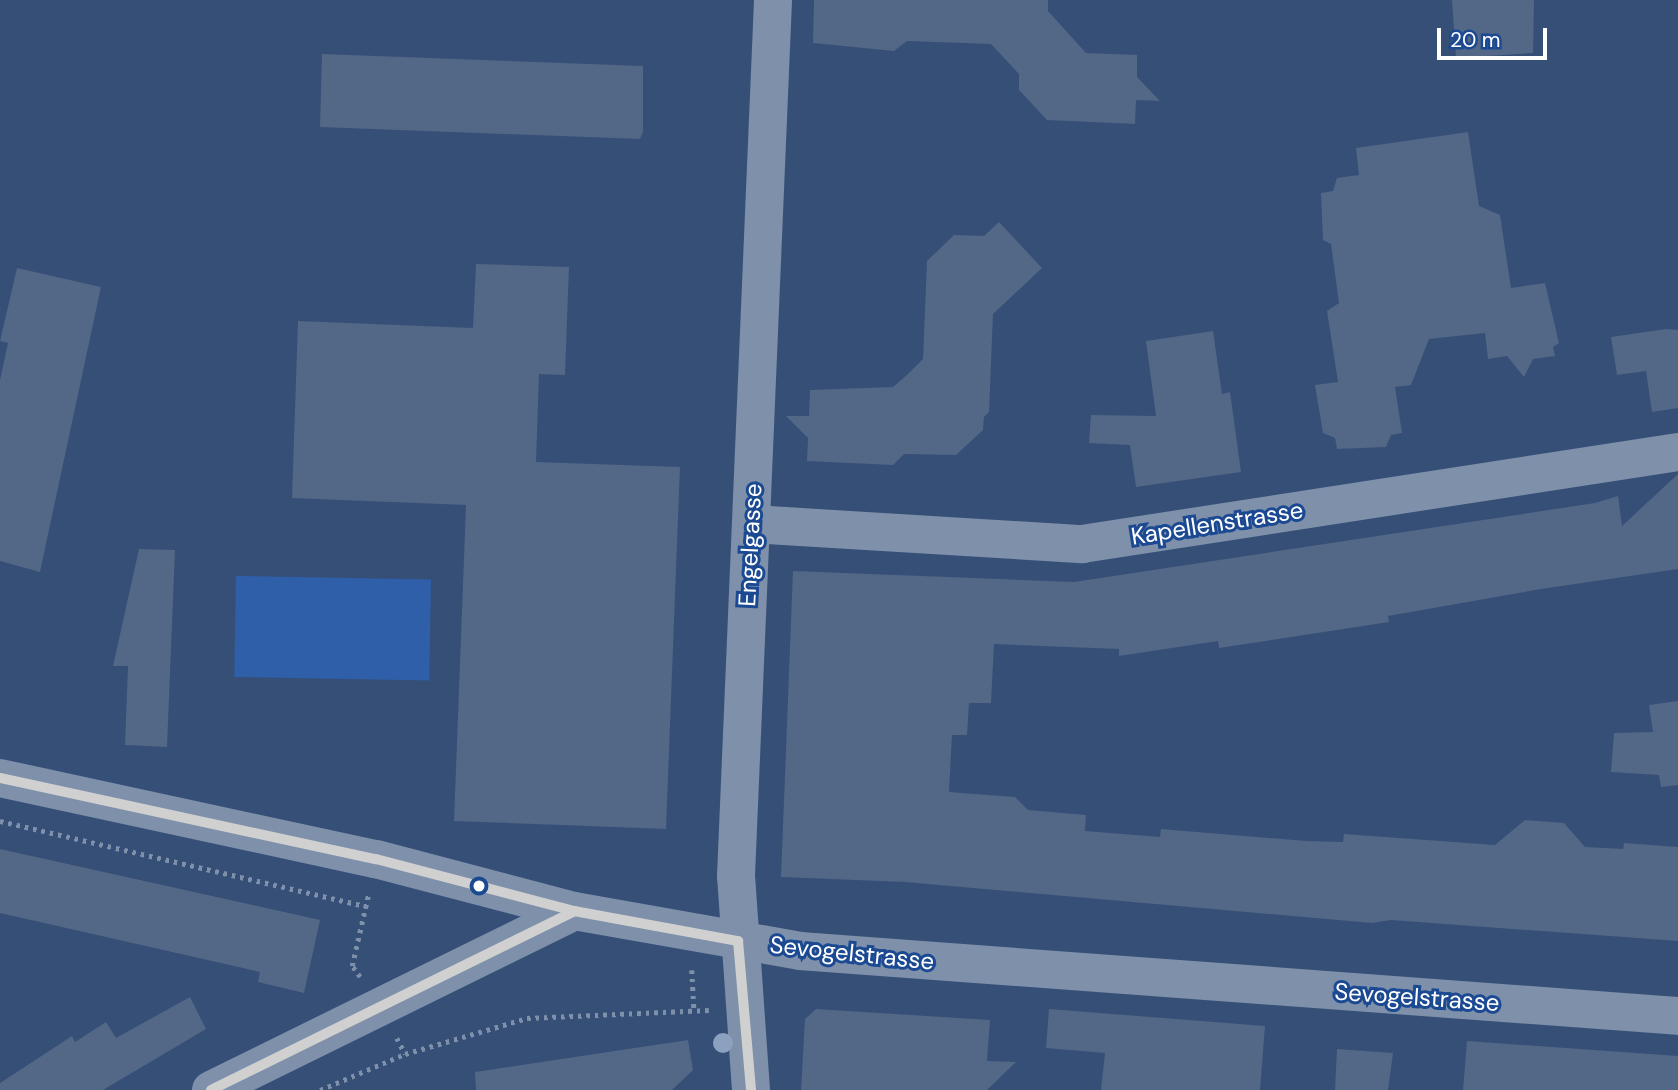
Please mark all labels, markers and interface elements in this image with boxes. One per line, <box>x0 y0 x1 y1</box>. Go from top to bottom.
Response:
scale bar <box>1440 14 1550 58</box>
text: 20 m <box>1450 26 1501 54</box>
street label: Engelgasse <box>732 483 768 607</box>
street label: Kapellenstrasse <box>1129 495 1305 551</box>
unlabelled marker <box>472 879 486 893</box>
street label: Sevogelstrasse <box>768 930 936 976</box>
street label: Sevogelstrasse <box>1334 977 1500 1017</box>

